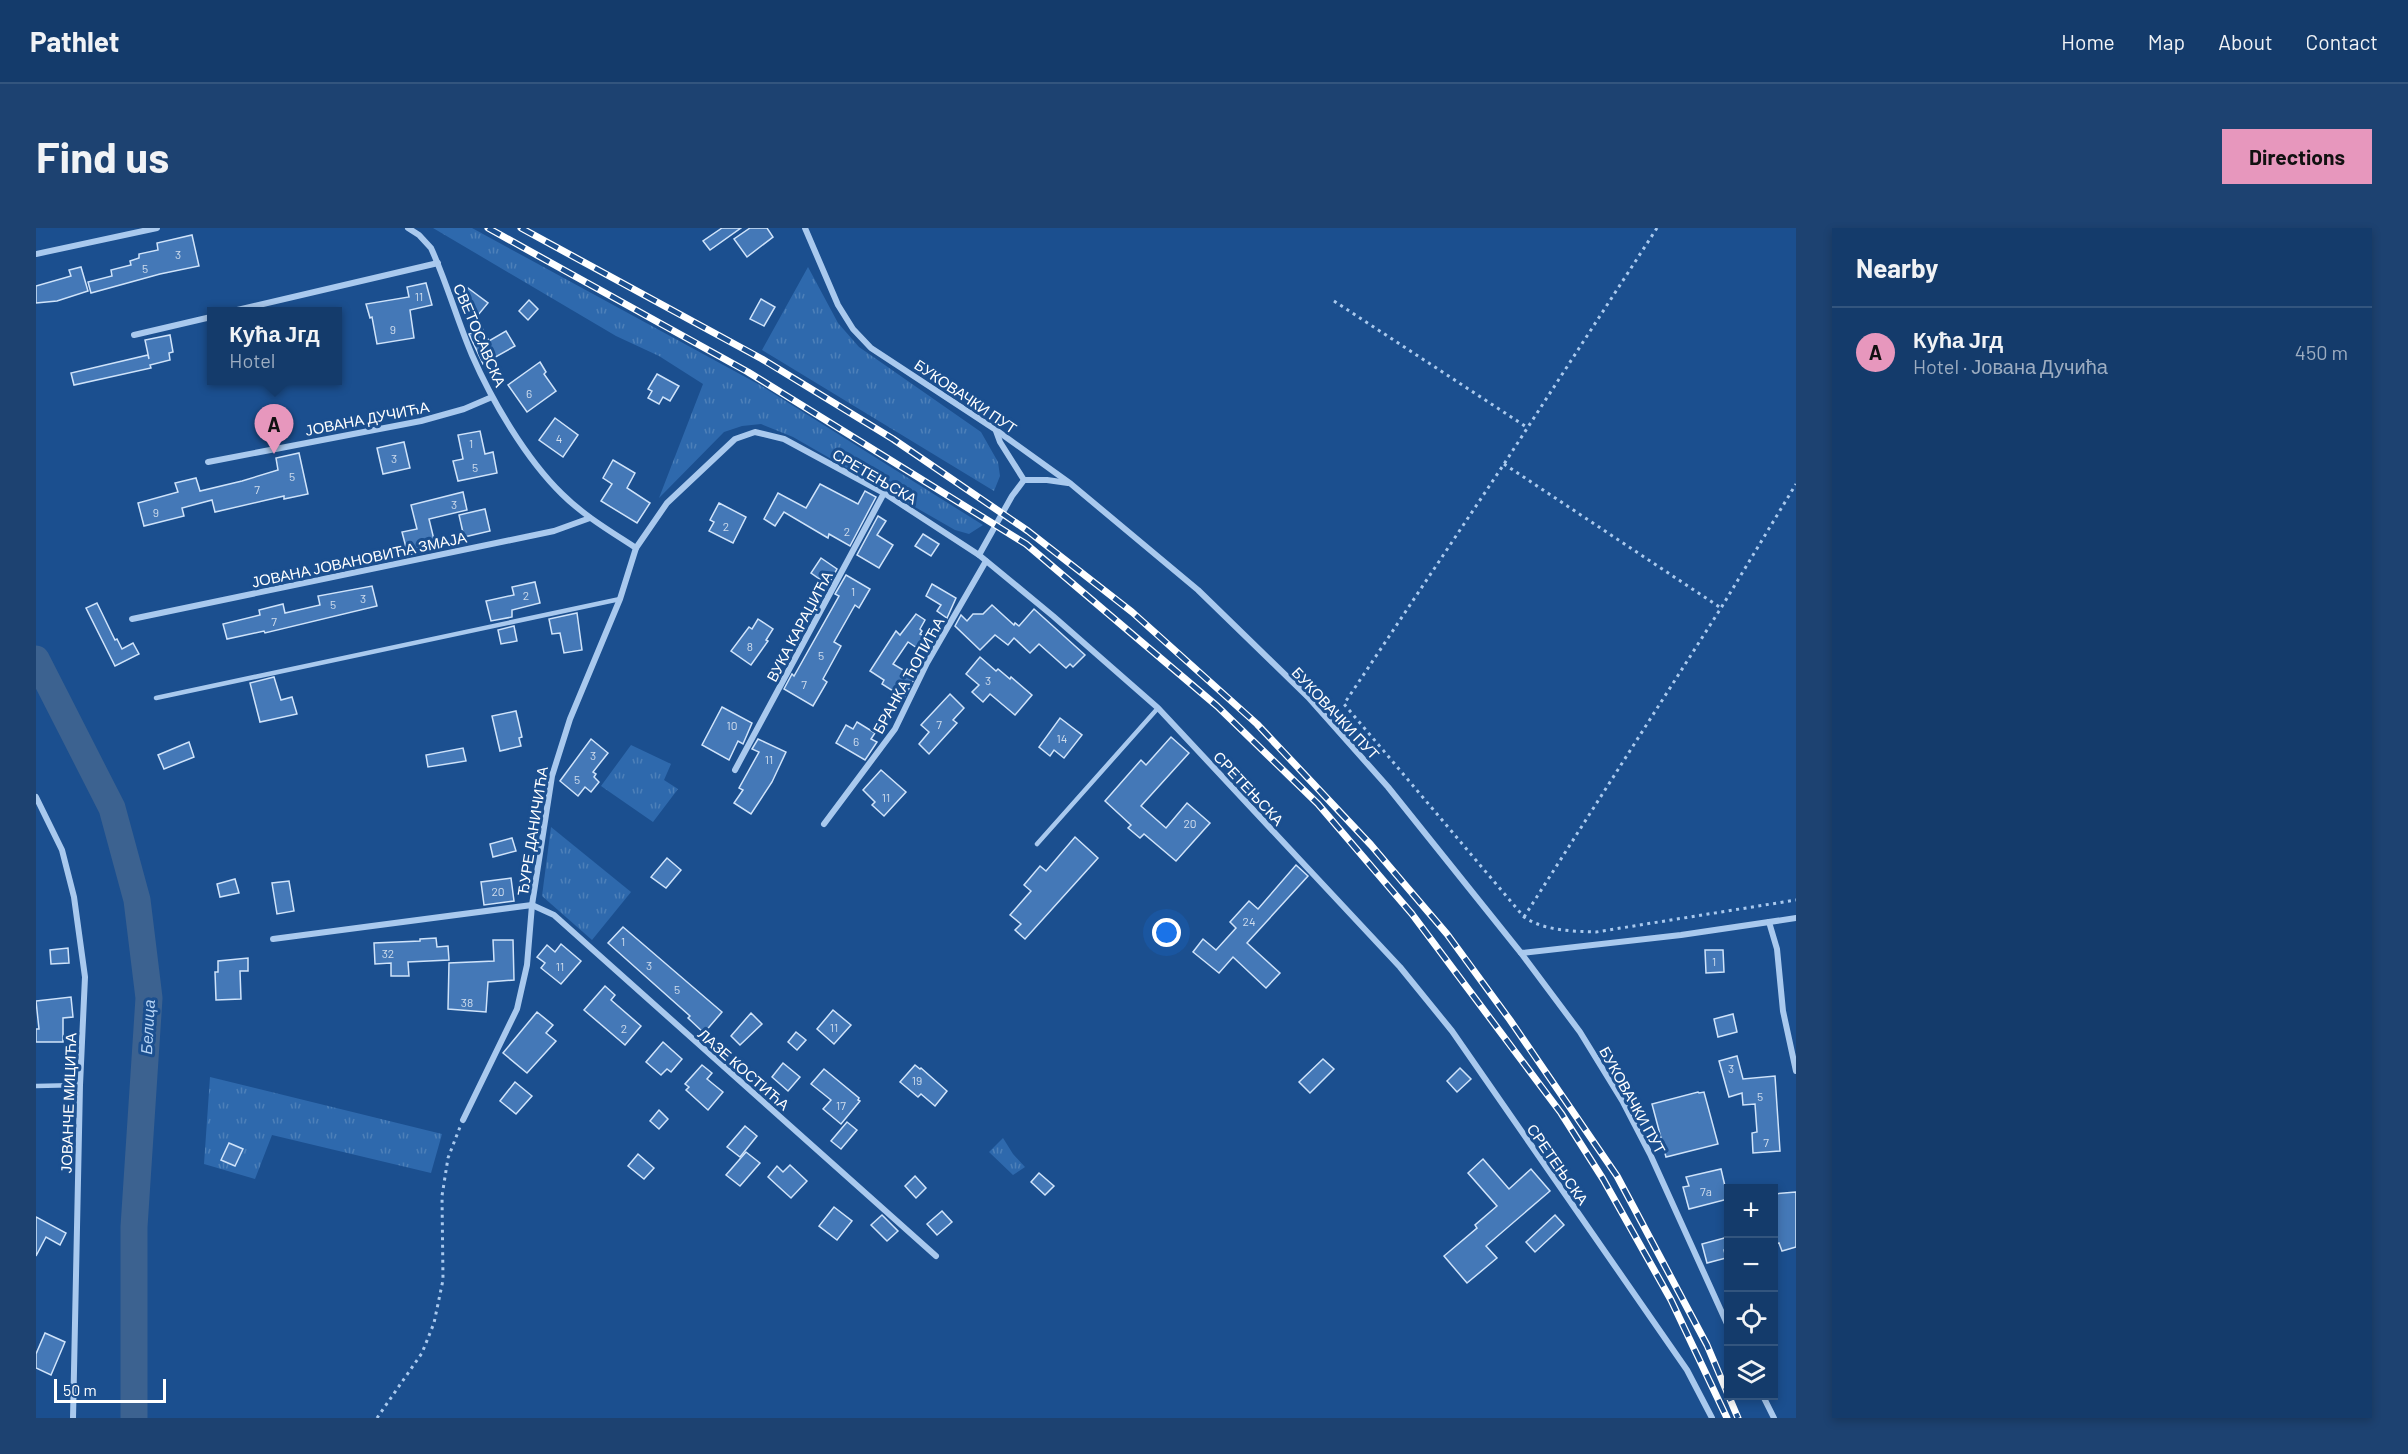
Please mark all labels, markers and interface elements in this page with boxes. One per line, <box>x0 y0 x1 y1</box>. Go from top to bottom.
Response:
text: Pathlet <box>30 24 119 58</box>
text: Home <box>2061 29 2115 54</box>
text: Map <box>2148 29 2185 54</box>
text: About <box>2218 29 2273 54</box>
text: Contact <box>2306 29 2378 54</box>
button: Directions <box>2222 129 2372 184</box>
text: Find us <box>36 131 169 181</box>
house number: 3 <box>175 247 181 261</box>
text: Nearby <box>1856 252 1938 283</box>
house number: 5 <box>142 261 148 275</box>
street label: СВЕТОСАВСКА <box>450 281 510 389</box>
house number: 11 <box>415 289 423 303</box>
popup <box>207 307 342 385</box>
text: Кућа Јгд <box>229 320 320 346</box>
house number: 9 <box>390 322 396 336</box>
text: Кућа Јгд <box>1913 326 2003 352</box>
text: A <box>1869 340 1882 364</box>
text: 450 m <box>2295 340 2348 364</box>
text: Hotel <box>229 348 275 372</box>
text: Hotel · Јована Дучића <box>1913 354 2108 378</box>
street label: БУКОВАЧКИ ПУТ <box>911 355 1021 437</box>
house number: 6 <box>526 386 532 400</box>
street label: ЈОВАНА ДУЧИЋА <box>303 397 431 439</box>
pin: A <box>254 404 294 454</box>
house number: 4 <box>556 431 562 445</box>
house number: 1 <box>469 436 473 450</box>
street label: СРЕТЕЊСКА <box>829 445 921 507</box>
house number: 3 <box>391 451 397 465</box>
house number: 5 <box>472 460 478 474</box>
house number: 5 <box>289 469 295 483</box>
house number: 7 <box>254 482 260 496</box>
house number: 3 <box>451 497 457 511</box>
house number: 9 <box>153 505 159 519</box>
house number: 2 <box>723 519 729 533</box>
house number: 2 <box>844 524 850 538</box>
street label: ЈОВАНА ЈОВАНОВИЋА ЗМАЈА <box>250 527 468 591</box>
street label: ВУКА КАРАЏИЋА <box>762 568 836 684</box>
house number: 1 <box>851 584 855 598</box>
house number: 2 <box>523 588 529 602</box>
house number: 3 <box>360 591 366 605</box>
house number: 5 <box>330 597 336 611</box>
house number: 7 <box>271 614 277 628</box>
street label: БРАНКА ЋОПИЋА <box>869 614 947 736</box>
house number: 8 <box>747 639 753 653</box>
house number: 5 <box>818 648 824 662</box>
street label: БУКОВАЧКИ ПУТ <box>1289 663 1383 763</box>
house number: 3 <box>985 673 991 687</box>
house number: 7 <box>801 677 807 691</box>
house number: 7 <box>936 717 942 731</box>
house number: 10 <box>727 718 737 732</box>
house number: 14 <box>1057 731 1067 745</box>
house number: 6 <box>853 734 859 748</box>
street label: СРЕТЕЊСКА <box>1210 747 1288 829</box>
house number: 3 <box>590 748 596 762</box>
house number: 11 <box>765 752 773 766</box>
street label: ЂУРЕ ДАНИЧИЋА <box>513 765 551 897</box>
house number: 5 <box>574 772 580 786</box>
house number: 11 <box>882 790 890 804</box>
house number: 20 <box>1183 816 1197 830</box>
house number: 20 <box>491 884 505 898</box>
house number: 24 <box>1242 914 1256 928</box>
your location <box>1152 918 1181 947</box>
house number: 1 <box>621 934 625 948</box>
house number: 32 <box>382 946 394 960</box>
house number: 1 <box>1712 954 1716 968</box>
house number: 3 <box>646 958 652 972</box>
house number: 11 <box>556 959 564 973</box>
house number: 5 <box>674 982 680 996</box>
house number: 38 <box>461 995 473 1009</box>
water label: Белица <box>136 999 158 1055</box>
house number: 11 <box>830 1020 838 1034</box>
house number: 2 <box>621 1021 627 1035</box>
street label: ЛАЗЕ КОСТИЋА <box>695 1024 793 1114</box>
street label: ЈОВАНЧЕ МИЦИЋА <box>57 1032 79 1174</box>
street label: БУКОВАЧКИ ПУТ <box>1596 1043 1670 1157</box>
house number: 3 <box>1728 1061 1734 1075</box>
house number: 19 <box>912 1073 922 1087</box>
house number: 5 <box>1757 1089 1763 1103</box>
house number: 17 <box>836 1098 846 1112</box>
street label: СРЕТЕЊСКА <box>1523 1120 1593 1208</box>
house number: 7 <box>1763 1135 1769 1149</box>
house number: 7a <box>1700 1184 1712 1198</box>
map controls <box>1724 1184 1778 1400</box>
button: + <box>1724 1184 1778 1238</box>
button: − <box>1724 1238 1778 1292</box>
button: locate <box>1724 1292 1778 1346</box>
button: layers <box>1724 1346 1778 1400</box>
scale bar <box>54 1376 166 1404</box>
text: 50 m <box>63 1380 97 1399</box>

